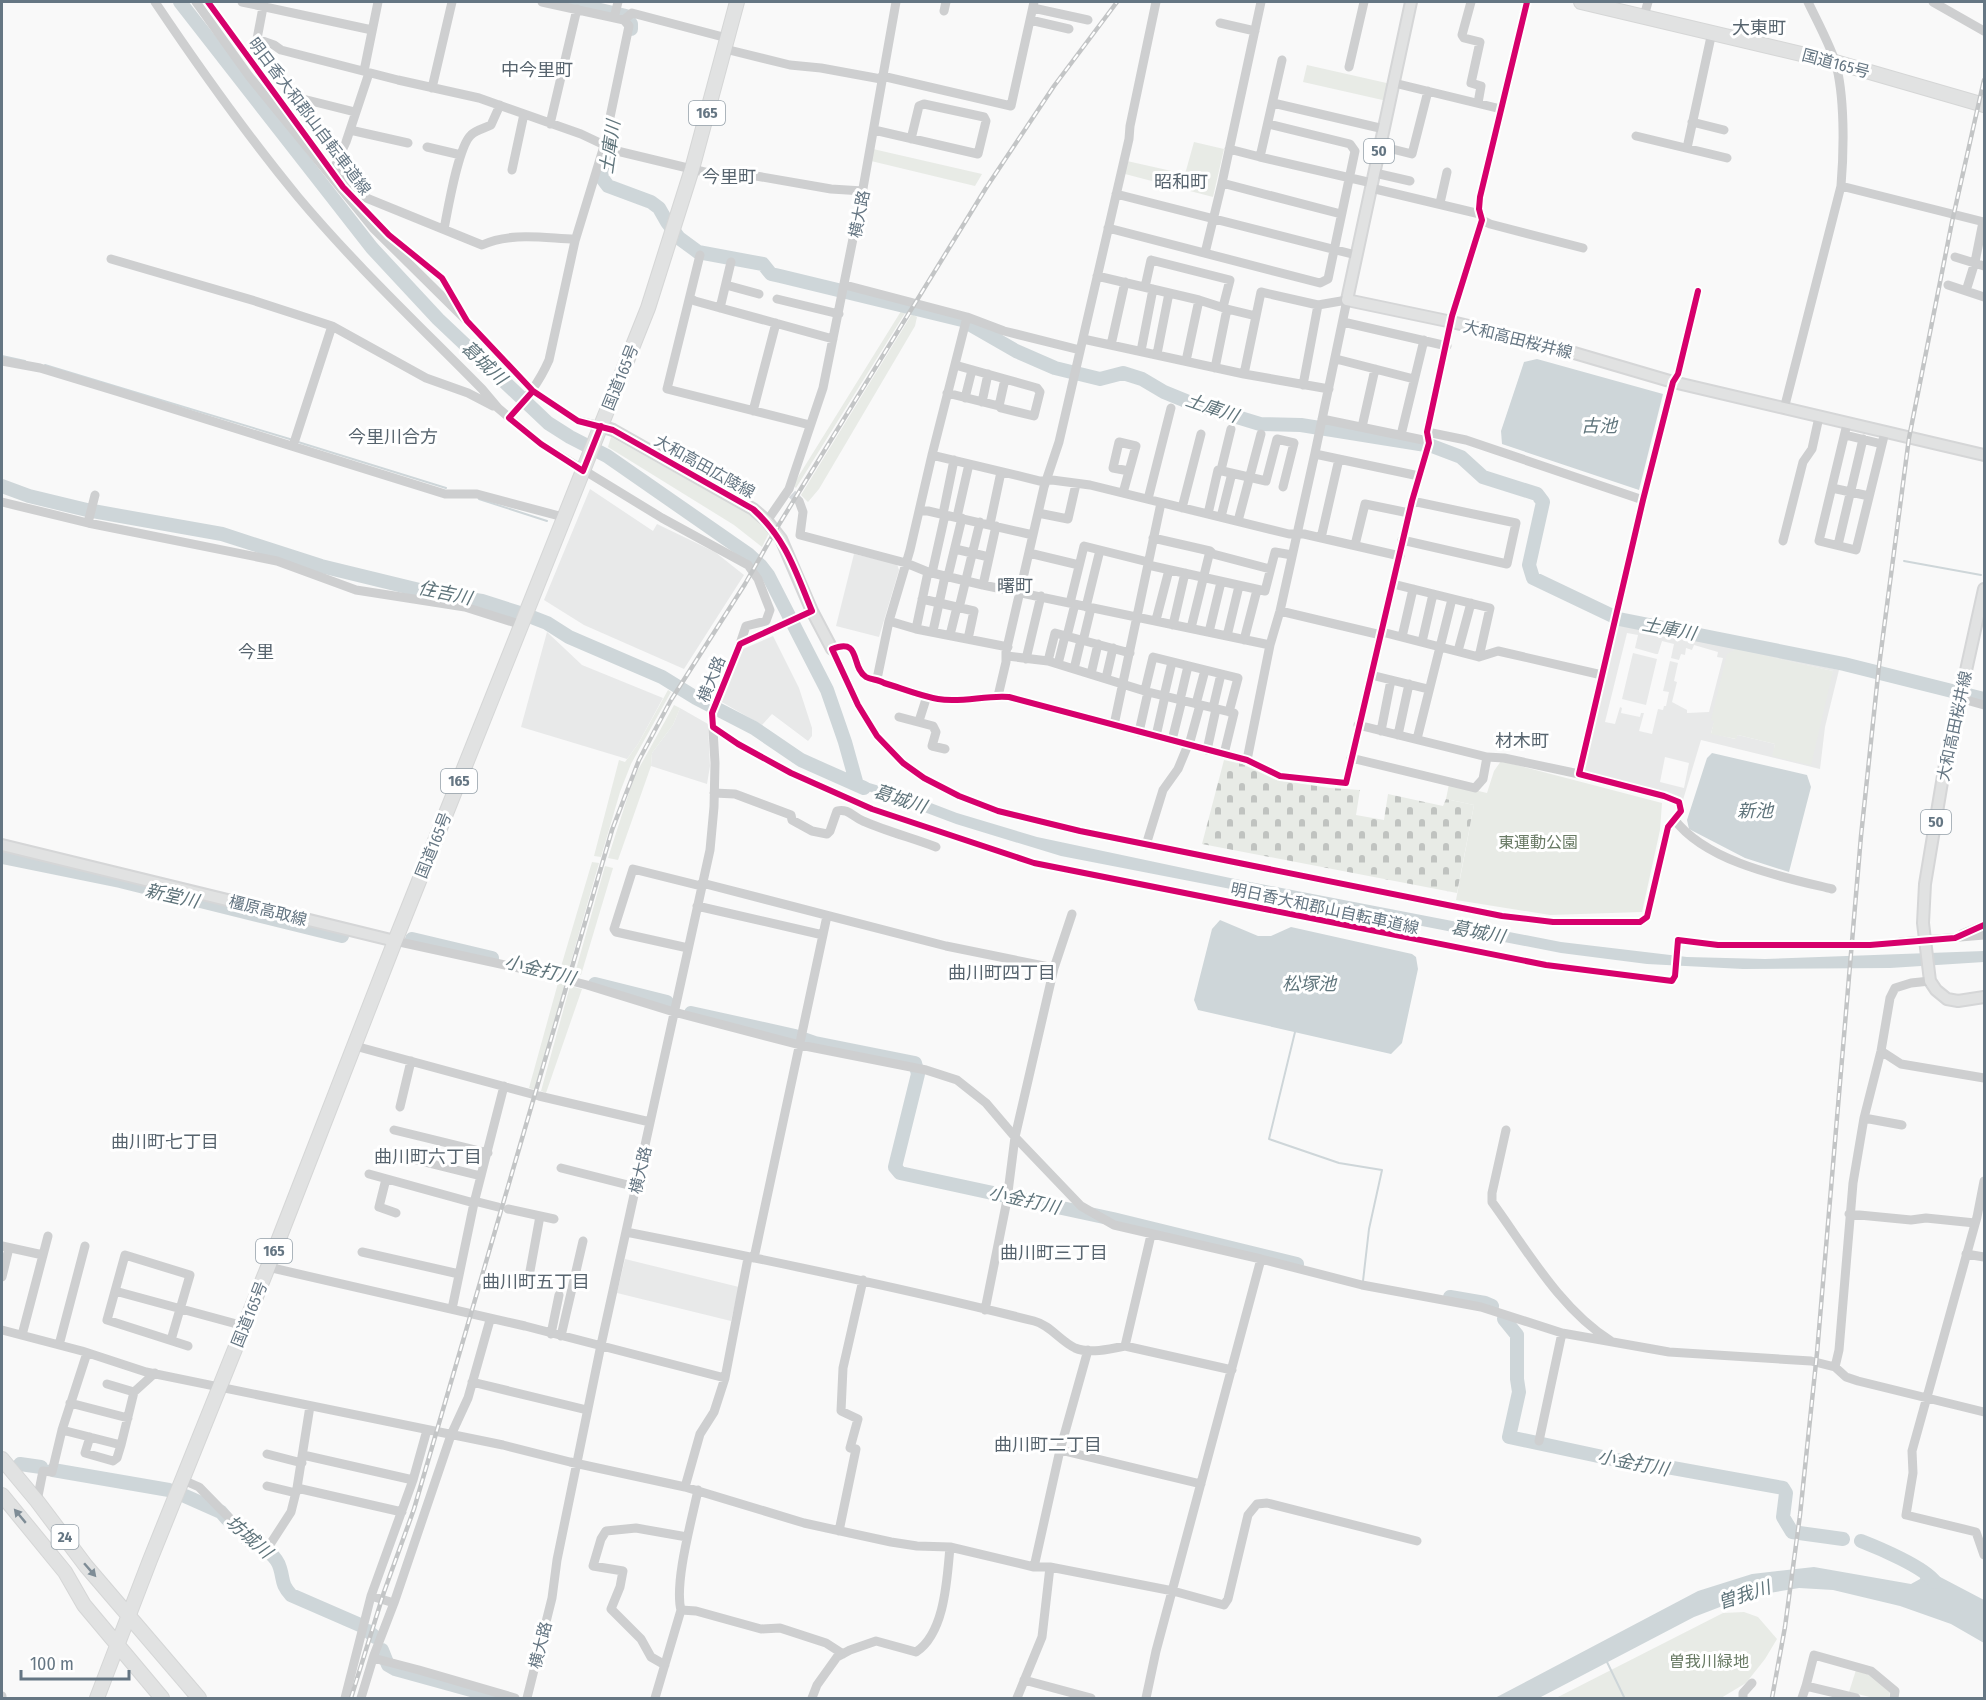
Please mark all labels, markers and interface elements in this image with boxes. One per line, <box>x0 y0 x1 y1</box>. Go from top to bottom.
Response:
district label: 大東町 <box>1732 17 1786 39</box>
street label: 明日香大和郡山自転車道線 <box>244 34 375 199</box>
street label: 国道165号 <box>1800 45 1872 82</box>
district label: 中今里町 <box>501 59 573 81</box>
road number: 165 <box>689 101 725 125</box>
water label: 土庫川 <box>595 117 625 175</box>
road number: 50 <box>1364 139 1394 163</box>
district label: 今里町 <box>702 166 756 188</box>
district label: 昭和町 <box>1154 171 1208 193</box>
street label: 横大路 <box>846 189 873 239</box>
street label: 大和高田桜井線 <box>1461 317 1575 362</box>
water label: 葛城川 <box>457 337 513 391</box>
street label: 国道165号 <box>599 341 642 413</box>
water label: 土庫川 <box>1183 389 1243 428</box>
water label: 古池 <box>1581 415 1619 437</box>
district label: 今里川合方 <box>348 426 438 448</box>
street label: 大和高田広陵線 <box>651 431 758 502</box>
district label: 曙町 <box>997 575 1033 597</box>
water label: 住吉川 <box>416 577 476 610</box>
water label: 土庫川 <box>1640 613 1700 645</box>
district label: 今里 <box>238 641 274 663</box>
street label: 横大路 <box>694 653 729 705</box>
street label: 大和高田桜井線 <box>1934 669 1975 783</box>
district label: 材木町 <box>1495 730 1549 752</box>
road number: 165 <box>441 769 477 793</box>
water label: 葛城川 <box>871 780 931 818</box>
water label: 新池 <box>1737 800 1775 822</box>
street label: 国道165号 <box>412 809 455 881</box>
road number: 50 <box>1921 810 1951 834</box>
park label: 東運動公園 <box>1498 833 1578 852</box>
water label: 新堂川 <box>143 879 203 913</box>
street label: 明日香大和郡山自転車道線 <box>1229 879 1421 938</box>
street label: 橿原高取線 <box>227 892 309 929</box>
water label: 葛城川 <box>1449 916 1509 948</box>
water label: 小金打川 <box>502 951 580 990</box>
district label: 曲川町四丁目 <box>948 962 1056 984</box>
water label: 松塚池 <box>1282 973 1338 995</box>
district label: 曲川町七丁目 <box>111 1131 219 1153</box>
street label: 横大路 <box>626 1145 655 1196</box>
district label: 曲川町六丁目 <box>374 1146 482 1168</box>
water label: 小金打川 <box>986 1181 1064 1219</box>
road number: 165 <box>256 1239 292 1263</box>
district label: 曲川町三丁目 <box>1000 1242 1108 1264</box>
district label: 曲川町五丁目 <box>482 1271 590 1293</box>
street label: 国道165号 <box>228 1278 271 1350</box>
district label: 曲川町二丁目 <box>994 1434 1102 1456</box>
water label: 小金打川 <box>1596 1445 1672 1481</box>
one-way arrow <box>13 1508 26 1524</box>
water label: 坊城川 <box>221 1511 278 1564</box>
road number: 24 <box>52 1525 78 1549</box>
one-way arrow <box>84 1562 97 1578</box>
water label: 曽我川 <box>1715 1576 1775 1614</box>
street label: 横大路 <box>525 1620 556 1671</box>
scale bar <box>21 1643 129 1681</box>
park label: 曽我川緑地 <box>1669 1652 1749 1671</box>
text: 100 m <box>30 1653 74 1675</box>

